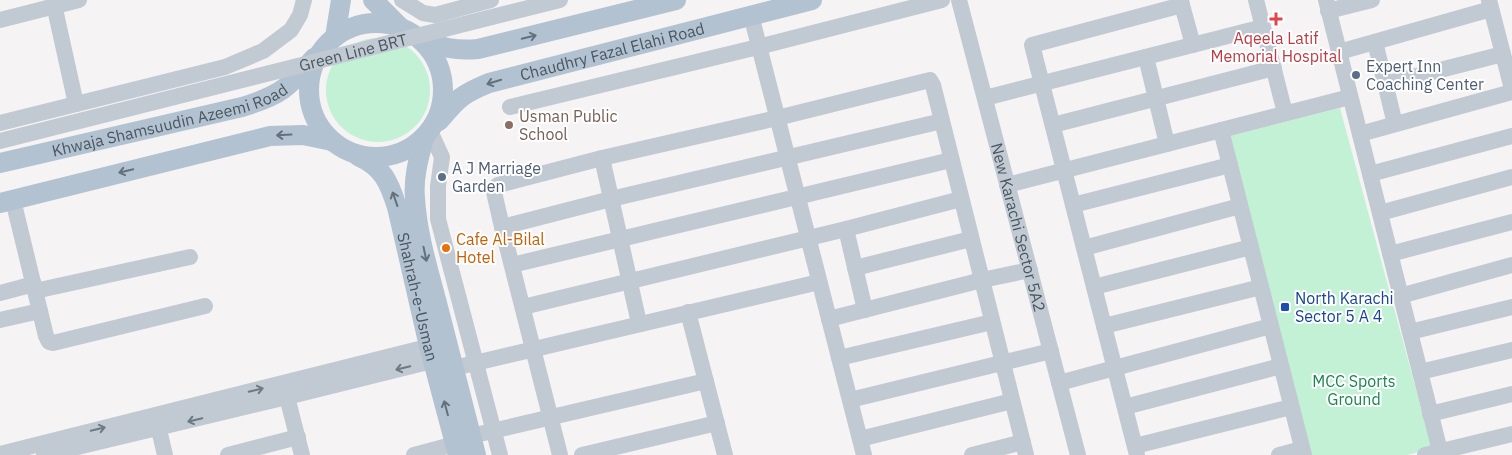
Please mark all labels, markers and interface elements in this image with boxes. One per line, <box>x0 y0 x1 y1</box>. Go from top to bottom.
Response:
marker: Aqeela Latif Memorial Hospital <box>1269 12 1283 26</box>
street label: Chaudhry Fazal Elahi Road <box>518 18 707 85</box>
place label: Aqeela Latif Memorial Hospital <box>1210 28 1342 66</box>
street label: Green Line BRT <box>297 29 409 75</box>
one-way arrow <box>520 32 536 41</box>
place label: Expert Inn Coaching Center <box>1366 56 1484 94</box>
marker: Expert Inn Coaching Center <box>1350 69 1362 81</box>
one-way arrow <box>486 78 502 87</box>
street label: Khwaja Shamsuudin Azeemi Road <box>50 79 291 161</box>
place label: Usman Public School <box>519 106 617 144</box>
marker: Usman Public School <box>503 119 515 131</box>
one-way arrow <box>276 130 292 139</box>
street label: New Karachi Sector 5A2 <box>987 141 1050 314</box>
place label: A J Marriage Garden <box>452 158 541 196</box>
one-way arrow <box>118 167 134 176</box>
marker: A J Marriage Garden <box>436 171 448 183</box>
one-way arrow <box>390 192 399 207</box>
place label: Cafe Al-Bilal Hotel <box>456 229 545 267</box>
street label: Shahrah-e-Usman <box>393 230 443 363</box>
marker: Cafe Al-Bilal Hotel <box>440 242 452 254</box>
one-way arrow <box>421 246 430 262</box>
place label: North Karachi Sector 5 A 4 <box>1295 288 1394 326</box>
marker: North Karachi Sector 5 A 4 <box>1279 301 1291 313</box>
one-way arrow <box>396 364 412 373</box>
park label: MCC Sports Ground <box>1312 371 1396 409</box>
one-way arrow <box>247 385 263 394</box>
one-way arrow <box>441 400 450 416</box>
one-way arrow <box>187 416 203 425</box>
one-way arrow <box>90 424 106 433</box>

